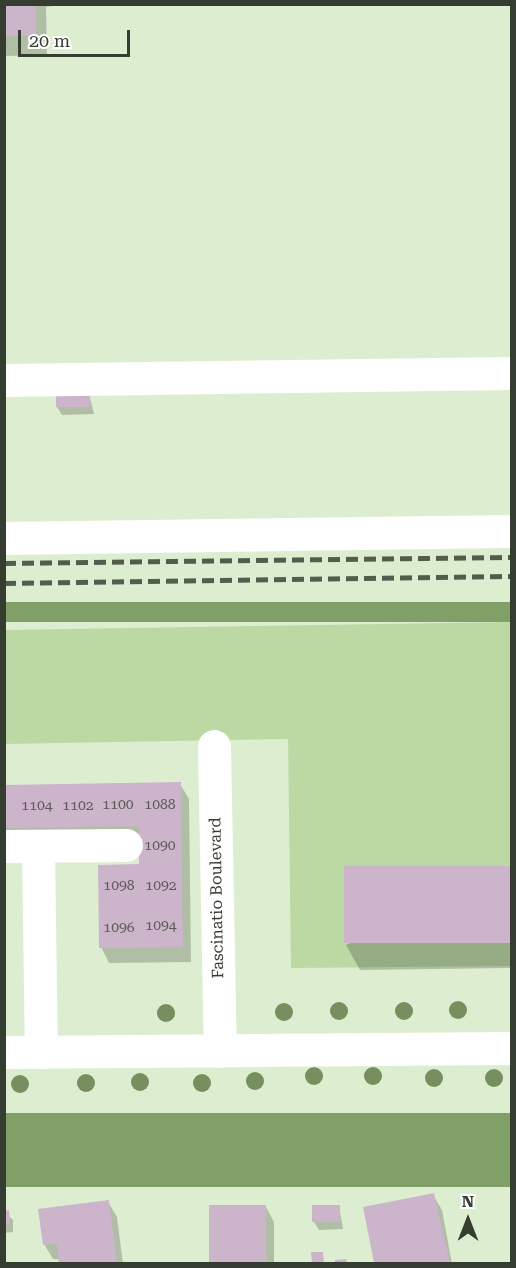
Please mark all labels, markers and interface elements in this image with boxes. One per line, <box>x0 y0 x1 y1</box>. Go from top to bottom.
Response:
scale bar <box>21 18 134 56</box>
text: 20 m <box>29 30 70 51</box>
house number: 1100 <box>102 796 134 812</box>
house number: 1088 <box>144 796 176 812</box>
house number: 1104 <box>21 797 53 813</box>
house number: 1102 <box>62 797 94 813</box>
street label: Fascinatio Boulevard <box>206 817 228 979</box>
house number: 1090 <box>144 837 176 853</box>
house number: 1098 <box>103 877 135 893</box>
house number: 1092 <box>145 877 177 893</box>
house number: 1094 <box>145 917 177 933</box>
house number: 1096 <box>103 919 135 935</box>
north arrow <box>438 1190 498 1250</box>
text: N <box>462 1192 474 1211</box>

